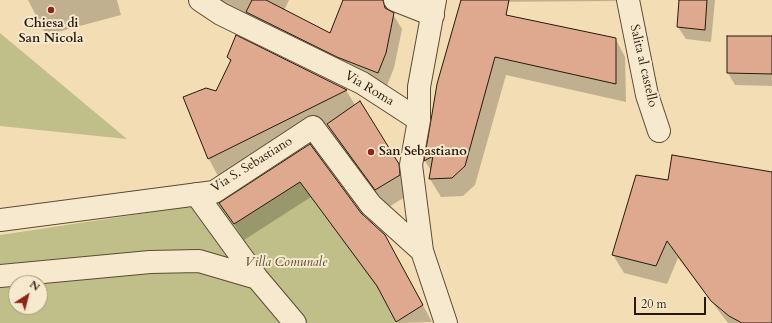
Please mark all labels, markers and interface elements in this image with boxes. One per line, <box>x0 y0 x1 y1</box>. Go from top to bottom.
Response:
marker: Chiesa di San Nicola <box>46 5 56 15</box>
place label: Chiesa di San Nicola <box>19 16 83 47</box>
street label: Salita al castello <box>626 23 660 109</box>
street label: Via Roma <box>341 68 397 110</box>
street label: Via S. Sebastiano <box>209 134 295 196</box>
place label: San Sebastiano <box>379 144 467 160</box>
marker: San Sebastiano <box>366 147 376 157</box>
park label: Villa Comunale <box>245 255 327 271</box>
north arrow <box>8 275 48 315</box>
text: N <box>26 277 43 295</box>
scale bar <box>636 289 708 315</box>
text: 20 m <box>641 296 667 312</box>

